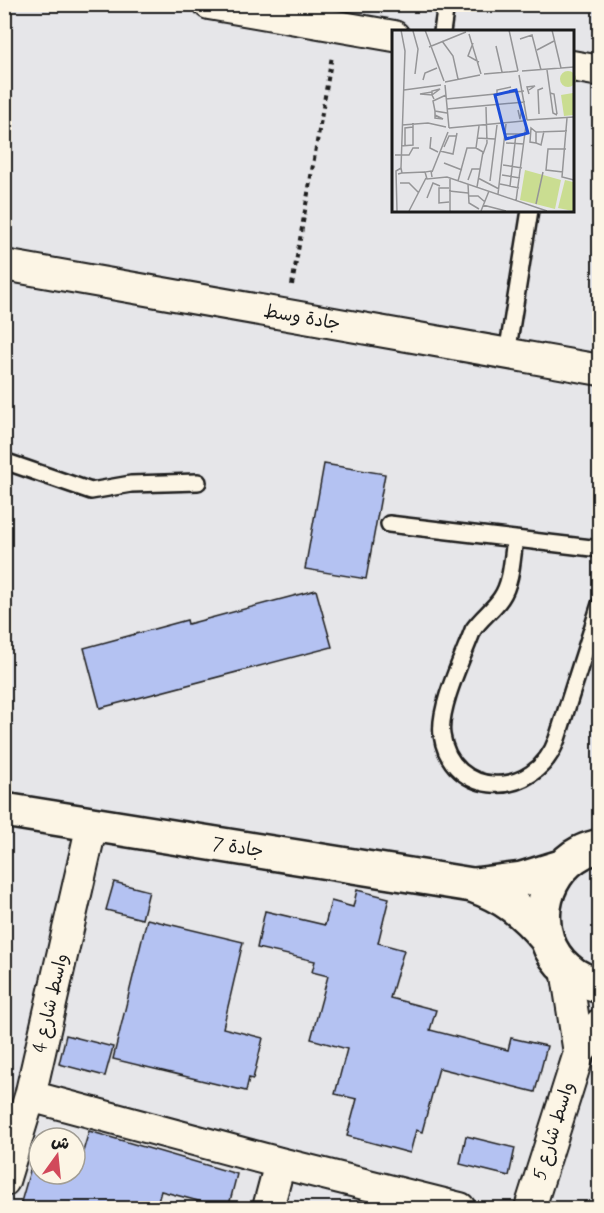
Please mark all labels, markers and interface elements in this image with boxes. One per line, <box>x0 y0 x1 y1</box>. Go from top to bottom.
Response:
inset map <box>392 30 574 212</box>
street label: جادة وسط <box>262 299 342 337</box>
street label: جادة 7 <box>211 832 265 864</box>
street label: واسط شارع 4 <box>28 951 74 1055</box>
street label: واسط شارع 5 <box>528 1079 580 1183</box>
north arrow <box>27 1126 87 1186</box>
text: ش <box>49 1131 72 1155</box>

